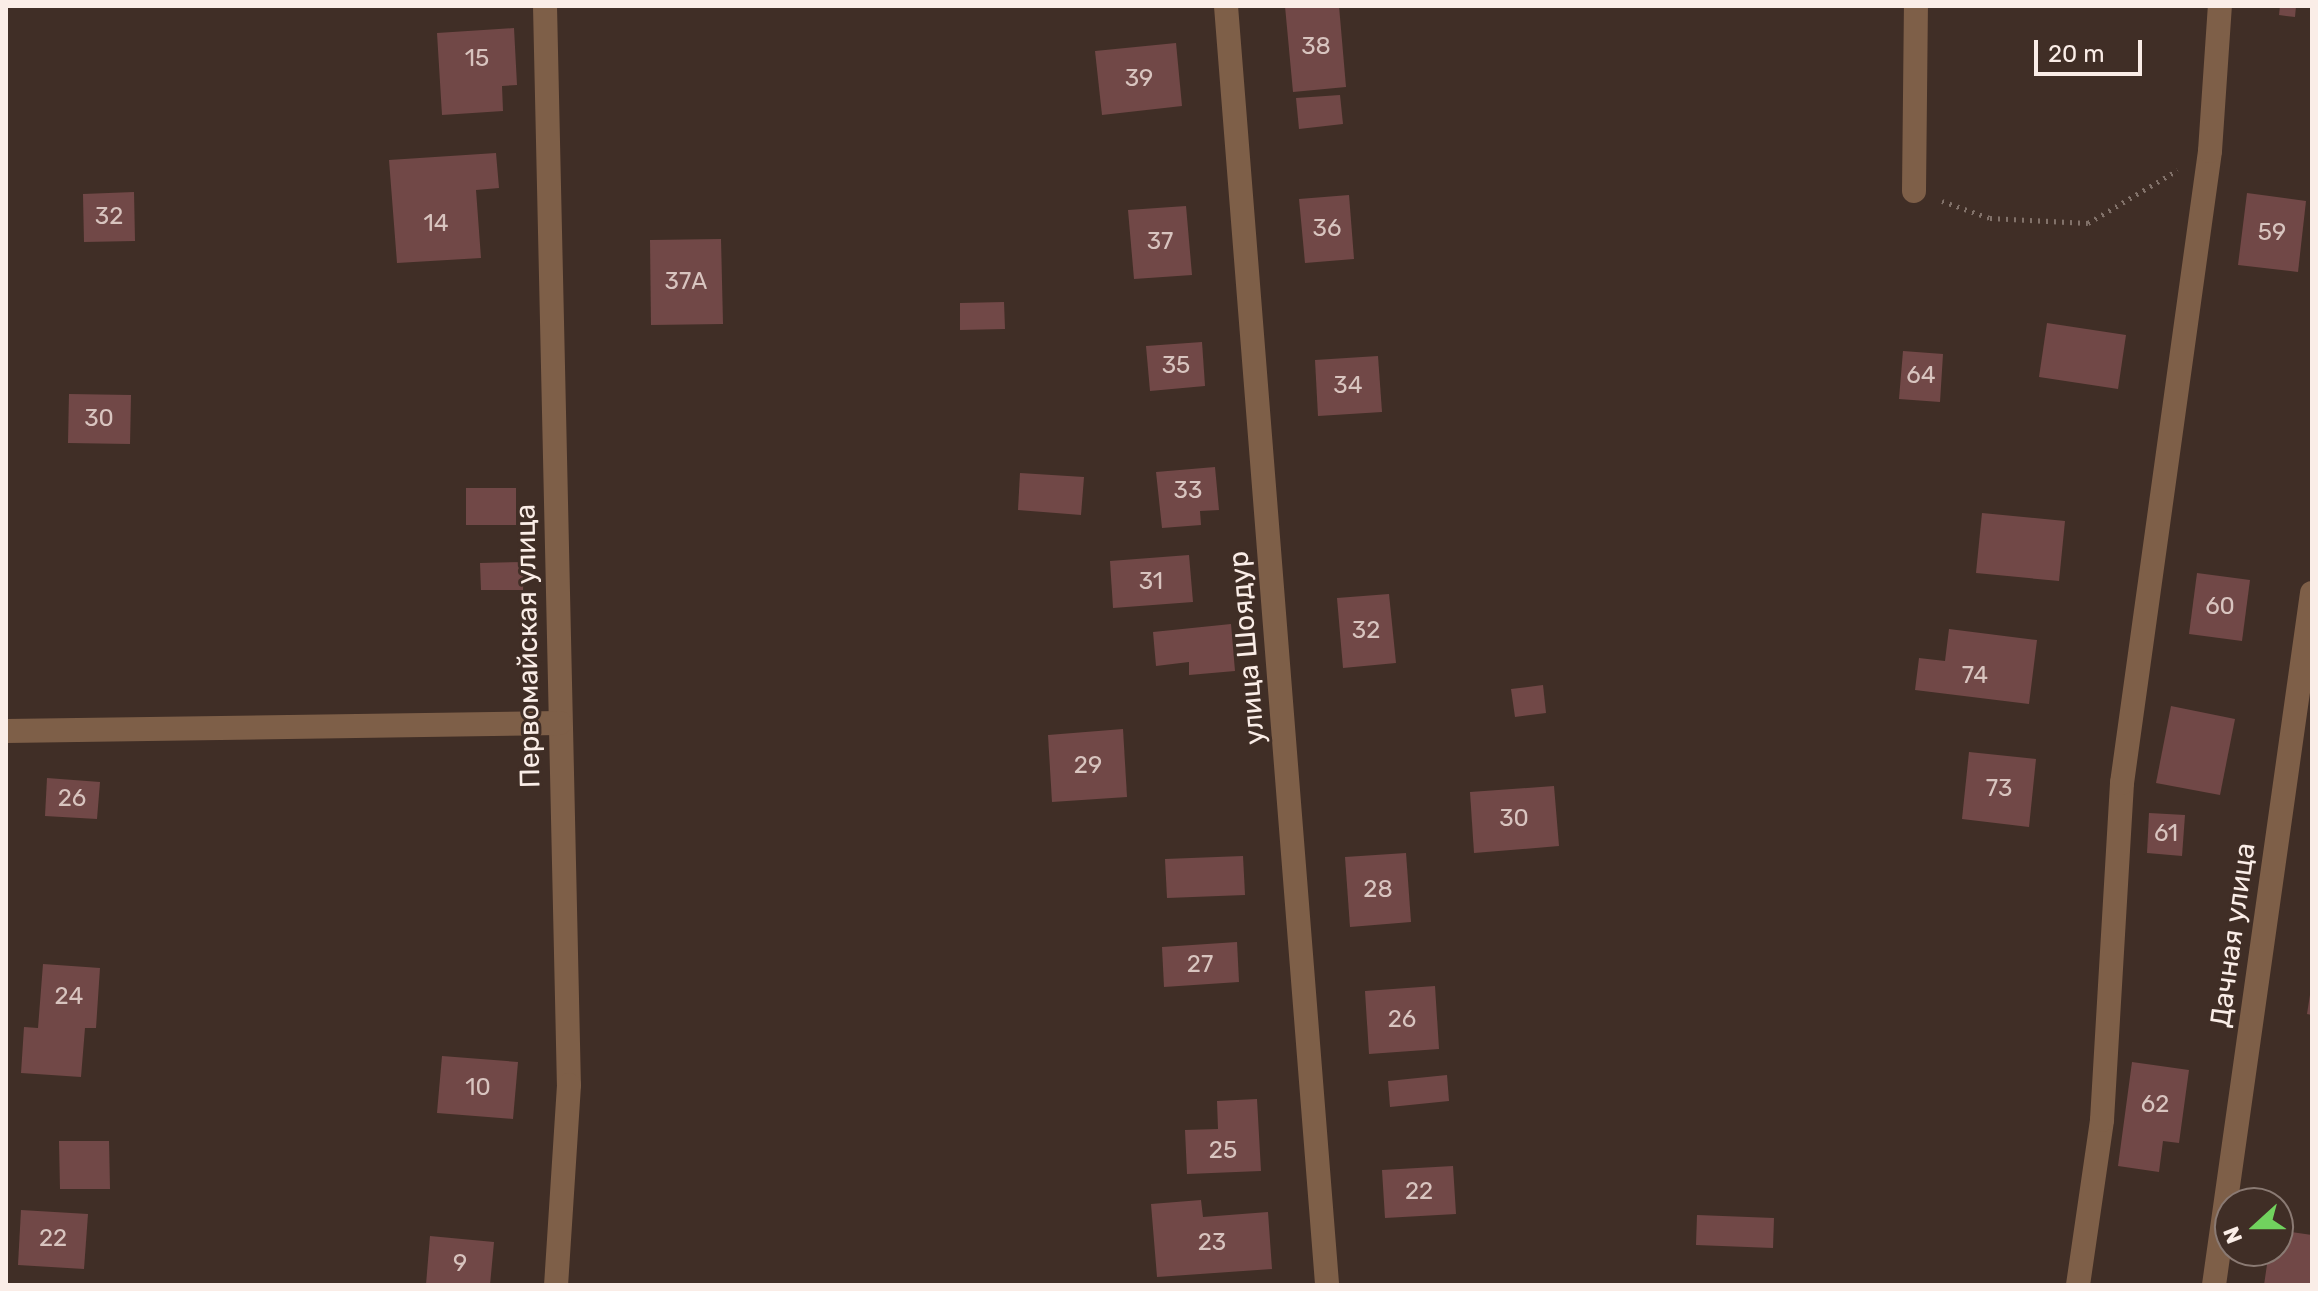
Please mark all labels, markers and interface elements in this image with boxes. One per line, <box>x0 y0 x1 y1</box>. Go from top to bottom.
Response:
scale bar <box>2038 24 2146 74</box>
house number: 38 <box>1301 33 1331 61</box>
text: 20 m <box>2048 40 2105 68</box>
house number: 15 <box>465 45 489 73</box>
house number: 39 <box>1125 65 1153 93</box>
house number: 32 <box>95 203 123 231</box>
house number: 14 <box>423 210 449 238</box>
house number: 36 <box>1313 215 1341 243</box>
house number: 59 <box>2258 219 2286 247</box>
house number: 37 <box>1147 228 1173 256</box>
house number: 37А <box>665 268 707 296</box>
house number: 35 <box>1162 352 1190 380</box>
house number: 64 <box>1906 362 1936 390</box>
house number: 34 <box>1333 372 1363 400</box>
house number: 30 <box>84 405 114 433</box>
house number: 33 <box>1174 477 1202 505</box>
street label: Первомайская улица <box>509 504 547 788</box>
street label: улица Шоядур <box>1222 550 1272 746</box>
house number: 31 <box>1139 568 1163 596</box>
house number: 60 <box>2205 593 2235 621</box>
house number: 32 <box>1352 617 1380 645</box>
house number: 74 <box>1962 662 1988 690</box>
house number: 29 <box>1074 752 1102 780</box>
house number: 73 <box>1986 775 2012 803</box>
house number: 26 <box>58 785 86 813</box>
house number: 30 <box>1499 805 1529 833</box>
house number: 61 <box>2154 820 2178 848</box>
street label: Дачная улица <box>2203 841 2263 1029</box>
house number: 28 <box>1363 876 1393 904</box>
house number: 27 <box>1187 951 1213 979</box>
house number: 24 <box>55 983 83 1011</box>
house number: 26 <box>1388 1006 1416 1034</box>
house number: 10 <box>465 1074 491 1102</box>
house number: 62 <box>2141 1091 2169 1119</box>
house number: 25 <box>1209 1137 1237 1165</box>
house number: 22 <box>1405 1178 1433 1206</box>
north arrow <box>2214 1187 2294 1267</box>
text: N <box>2218 1223 2248 1247</box>
house number: 22 <box>39 1225 67 1253</box>
house number: 23 <box>1198 1229 1226 1257</box>
house number: 9 <box>453 1250 467 1278</box>

